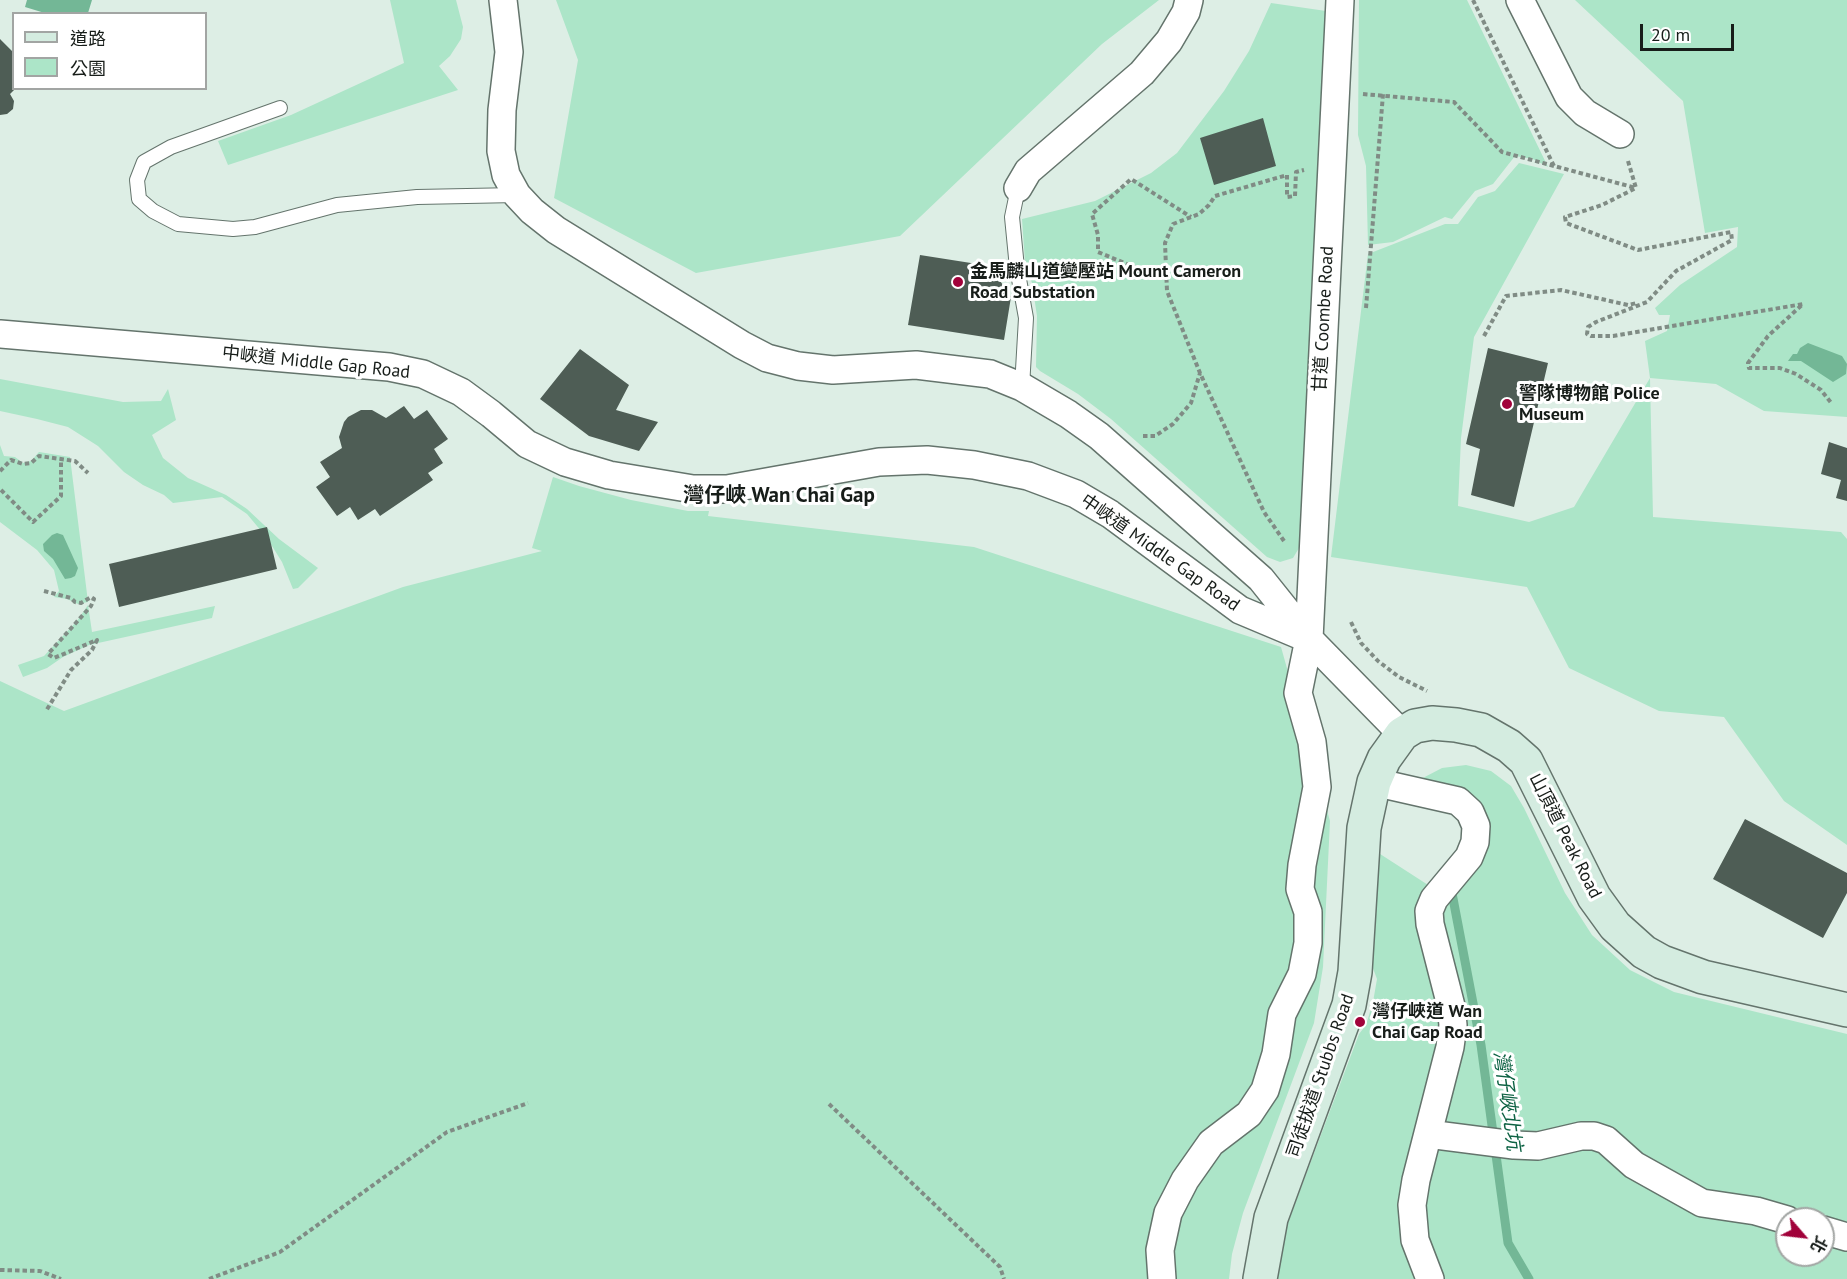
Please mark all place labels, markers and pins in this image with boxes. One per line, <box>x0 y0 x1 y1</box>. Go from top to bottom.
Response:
place label: 金馬麟山道變壓站 Mount Cameron Road Substation <box>970 261 1241 304</box>
marker: 金馬麟山道變壓站 Mount Cameron Road Substation <box>951 275 965 289</box>
place label: 警隊博物館 Police Museum <box>1519 383 1660 426</box>
marker: 警隊博物館 Police Museum <box>1500 397 1514 411</box>
place label: 灣仔峽道 Wan Chai Gap Road <box>1372 1001 1483 1044</box>
marker: 灣仔峽道 Wan Chai Gap Road <box>1353 1015 1367 1029</box>

